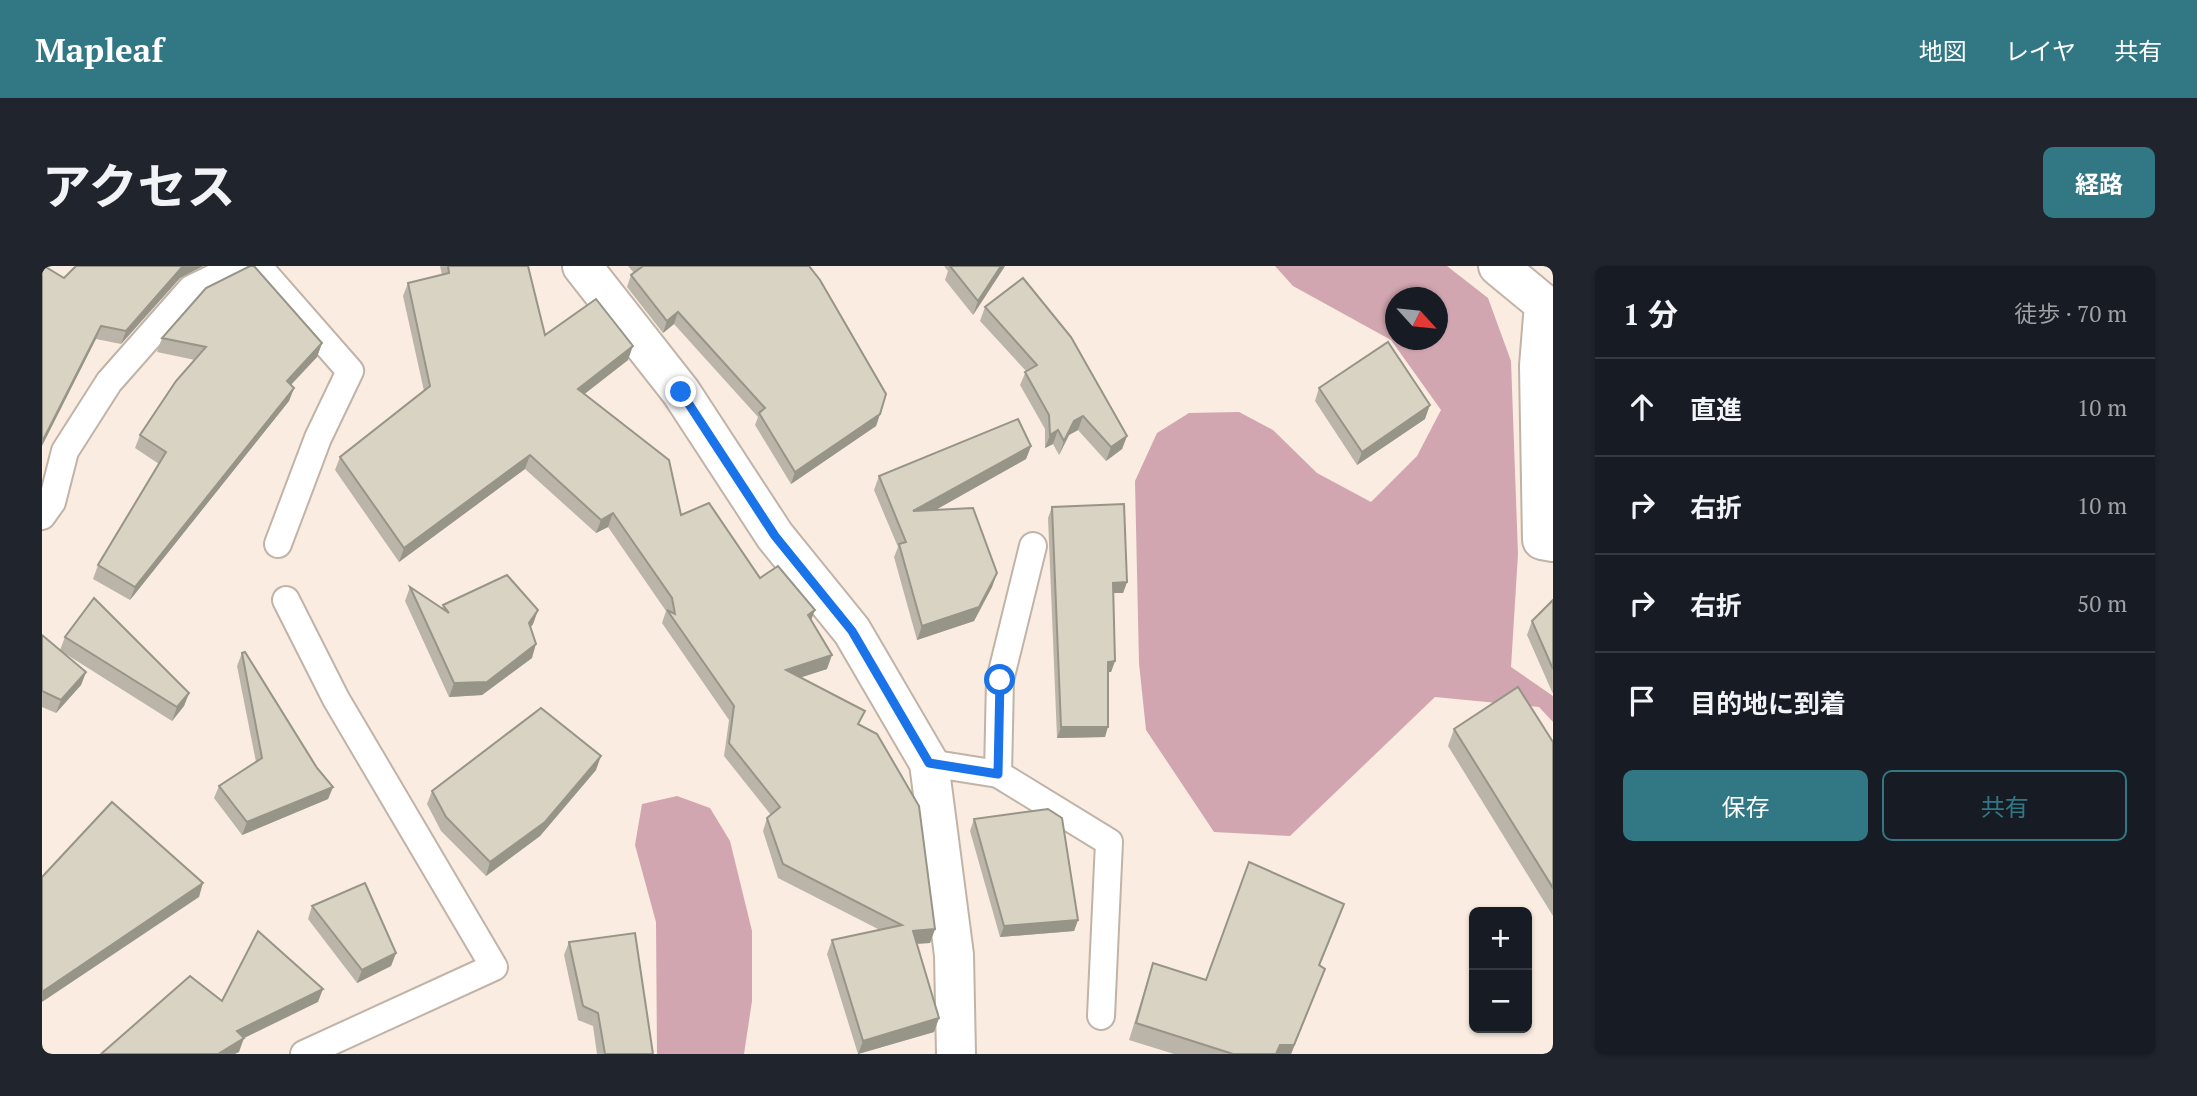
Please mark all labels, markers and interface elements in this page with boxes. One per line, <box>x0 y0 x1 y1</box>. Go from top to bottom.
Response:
text: Mapleaf <box>35 28 164 71</box>
text: 地図 <box>1919 35 1967 67</box>
text: レイヤ <box>2005 35 2076 67</box>
text: 共有 <box>2114 35 2162 67</box>
button: 経路 <box>2043 147 2155 218</box>
text: アクセス <box>42 153 236 218</box>
north arrow <box>1385 287 1448 350</box>
text: 1 分 <box>1623 294 1678 334</box>
text: 徒歩 · 70 m <box>2014 298 2127 329</box>
route end <box>665 376 696 407</box>
icon: ahead <box>1623 388 1661 426</box>
text: 直進 <box>1690 392 1742 426</box>
text: 10 m <box>2077 392 2127 423</box>
icon: right <box>1623 486 1661 524</box>
text: 右折 <box>1690 490 1742 524</box>
text: 10 m <box>2077 490 2127 521</box>
icon: right <box>1623 584 1661 622</box>
text: 右折 <box>1690 588 1742 622</box>
text: 50 m <box>2077 588 2127 619</box>
route start <box>984 664 1015 695</box>
icon: arrive <box>1623 682 1661 720</box>
text: 目的地に到着 <box>1690 686 1846 720</box>
button: 保存 <box>1623 770 1868 841</box>
button: 共有 <box>1882 770 2127 841</box>
map controls <box>1469 907 1532 1033</box>
button: + <box>1469 907 1532 970</box>
button: − <box>1469 970 1532 1033</box>

